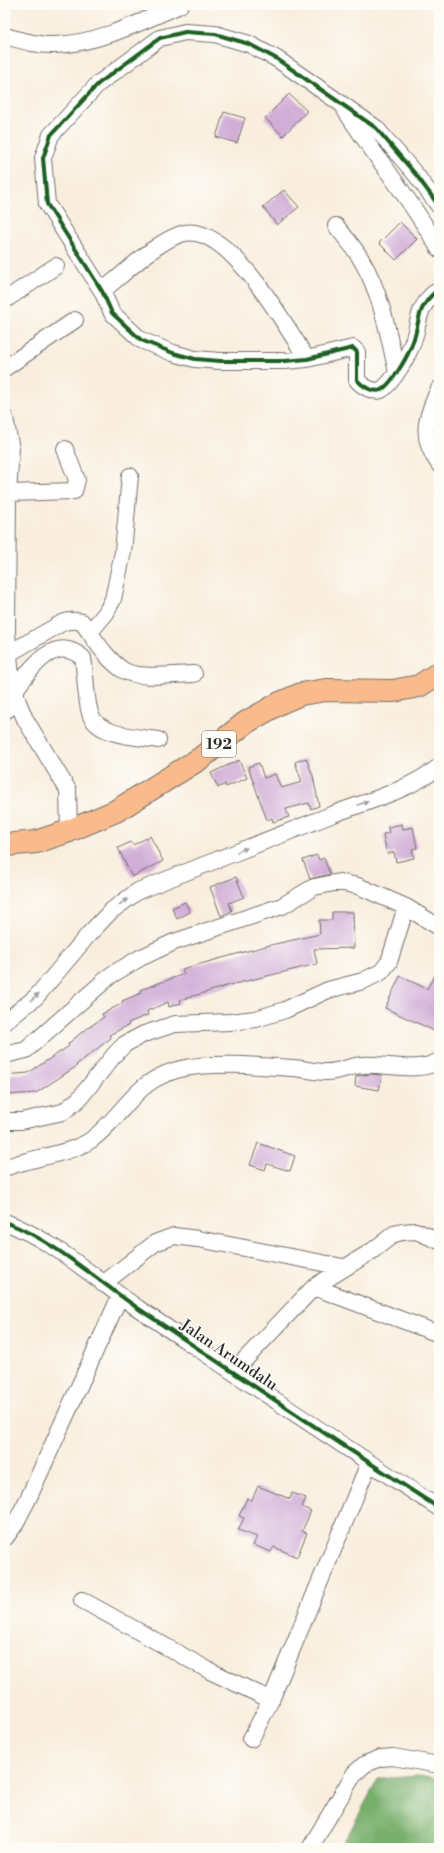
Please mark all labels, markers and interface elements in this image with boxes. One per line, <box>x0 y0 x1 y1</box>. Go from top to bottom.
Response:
road number: 192 <box>202 731 236 757</box>
one-way arrow <box>357 800 369 806</box>
one-way arrow <box>236 847 248 853</box>
one-way arrow <box>118 898 129 906</box>
one-way arrow <box>30 992 40 1002</box>
street label: Jalan Arumdalu <box>176 1315 281 1395</box>

